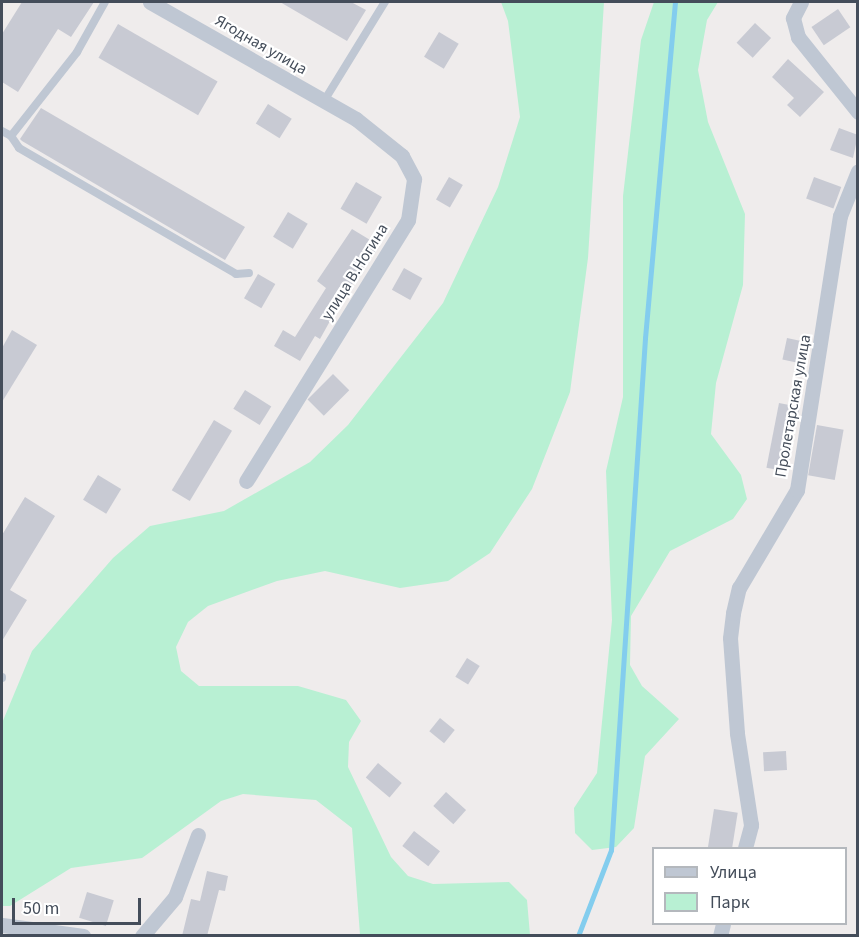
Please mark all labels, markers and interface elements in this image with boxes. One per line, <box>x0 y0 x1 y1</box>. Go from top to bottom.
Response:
street label: Ягодная улица <box>212 11 310 79</box>
street label: улица В.Ногина <box>318 220 392 324</box>
street label: Пролетарская улица <box>771 333 815 479</box>
legend <box>652 847 847 925</box>
text: Улица <box>710 860 757 885</box>
scale bar <box>15 886 144 924</box>
text: Парк <box>710 890 750 915</box>
text: 50 m <box>23 896 59 921</box>

